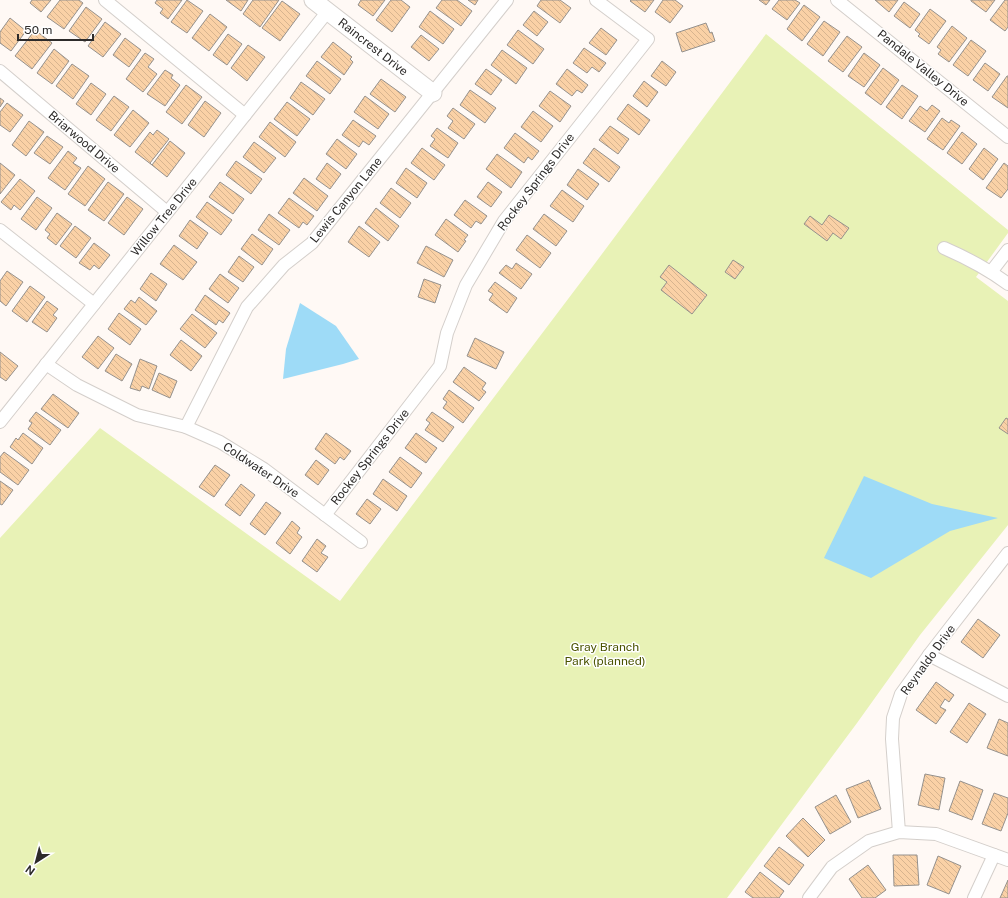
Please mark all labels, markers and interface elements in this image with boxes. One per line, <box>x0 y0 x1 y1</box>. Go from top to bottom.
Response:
street label: Raincrest Drive <box>335 15 411 79</box>
scale bar <box>18 16 93 42</box>
text: 50 m <box>24 23 52 37</box>
street label: Pandale Valley Drive <box>875 27 972 109</box>
street label: Briarwood Drive <box>45 108 123 176</box>
street label: Rockey Springs Drive <box>495 130 577 233</box>
street label: Lewis Canyon Lane <box>307 154 385 246</box>
street label: Willow Tree Drive <box>128 175 200 259</box>
street label: Rockey Springs Drive <box>328 406 412 508</box>
street label: Coldwater Drive <box>220 439 302 501</box>
street label: Reynaldo Drive <box>898 622 958 698</box>
park label: Gray Branch Park (planned) <box>564 640 646 668</box>
north arrow <box>16 842 56 882</box>
text: N <box>23 863 37 877</box>

